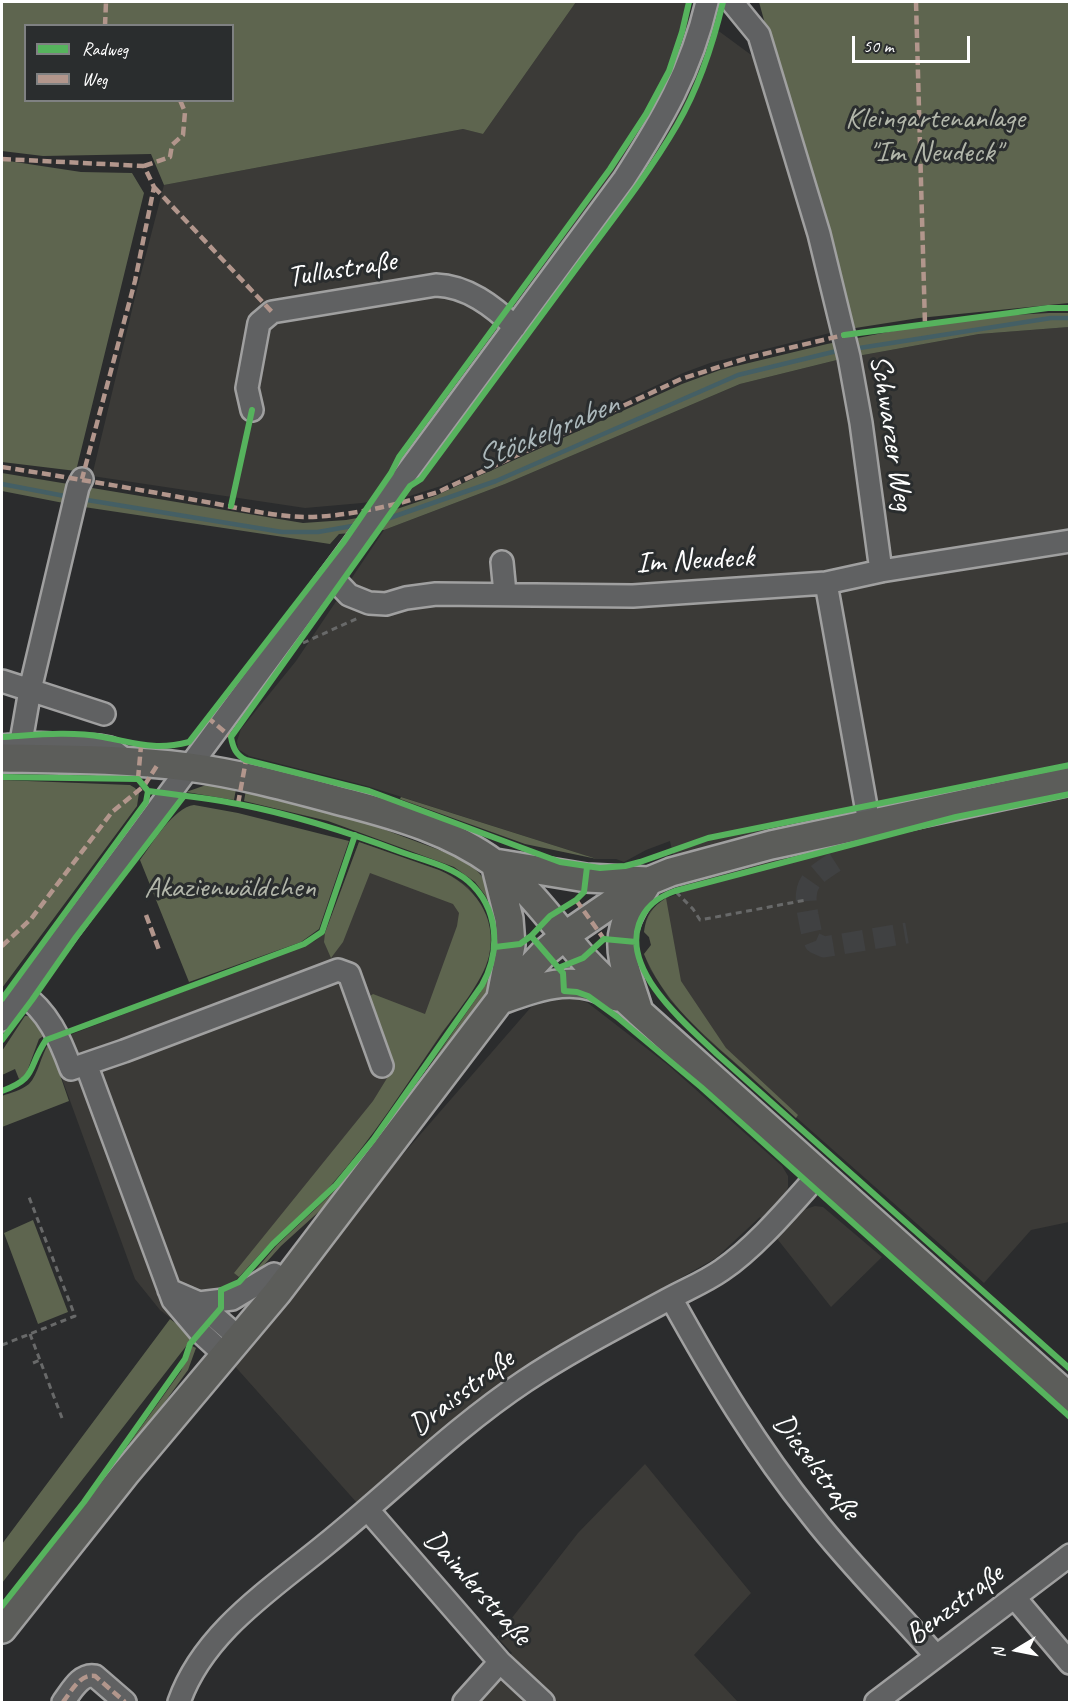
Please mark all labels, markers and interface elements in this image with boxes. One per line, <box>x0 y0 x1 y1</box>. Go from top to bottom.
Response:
legend <box>24 24 234 102</box>
scale bar <box>855 24 974 62</box>
text: 50 m <box>863 35 894 57</box>
text: Radweg <box>82 38 128 60</box>
text: Weg <box>82 68 107 90</box>
park label: Kleingartenanlage "Im Neudeck" <box>845 101 1025 172</box>
street label: Tullastraße <box>285 244 399 296</box>
street label: Schwarzer Weg <box>861 353 921 513</box>
water label: Stöckelgraben <box>470 386 624 480</box>
street label: Im Neudeck <box>635 540 755 582</box>
park label: Akazienwäldchen <box>144 870 316 906</box>
street label: Draisstraße <box>402 1342 522 1444</box>
street label: Dieselstraße <box>764 1407 868 1527</box>
street label: Daimlerstraße <box>415 1522 539 1654</box>
street label: Benzstraße <box>899 1557 1011 1653</box>
north arrow <box>987 1620 1047 1680</box>
text: N <box>989 1647 1010 1660</box>

